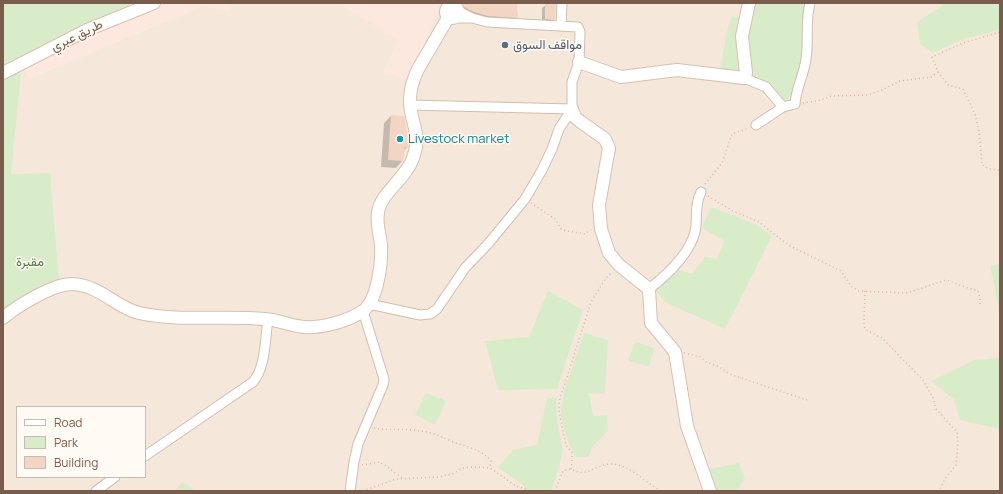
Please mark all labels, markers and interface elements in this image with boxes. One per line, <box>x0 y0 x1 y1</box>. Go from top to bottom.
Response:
street label: طريق عبري <box>49 17 105 55</box>
place label: مواقف السوق <box>513 37 582 53</box>
marker: مواقف السوق <box>500 40 510 50</box>
place label: Livestock market <box>408 131 509 147</box>
marker: Livestock market <box>395 134 405 144</box>
park label: مقبرة <box>16 254 44 270</box>
legend <box>16 406 146 478</box>
text: Road <box>54 414 82 431</box>
text: Park <box>54 434 78 451</box>
text: Building <box>54 454 98 471</box>

